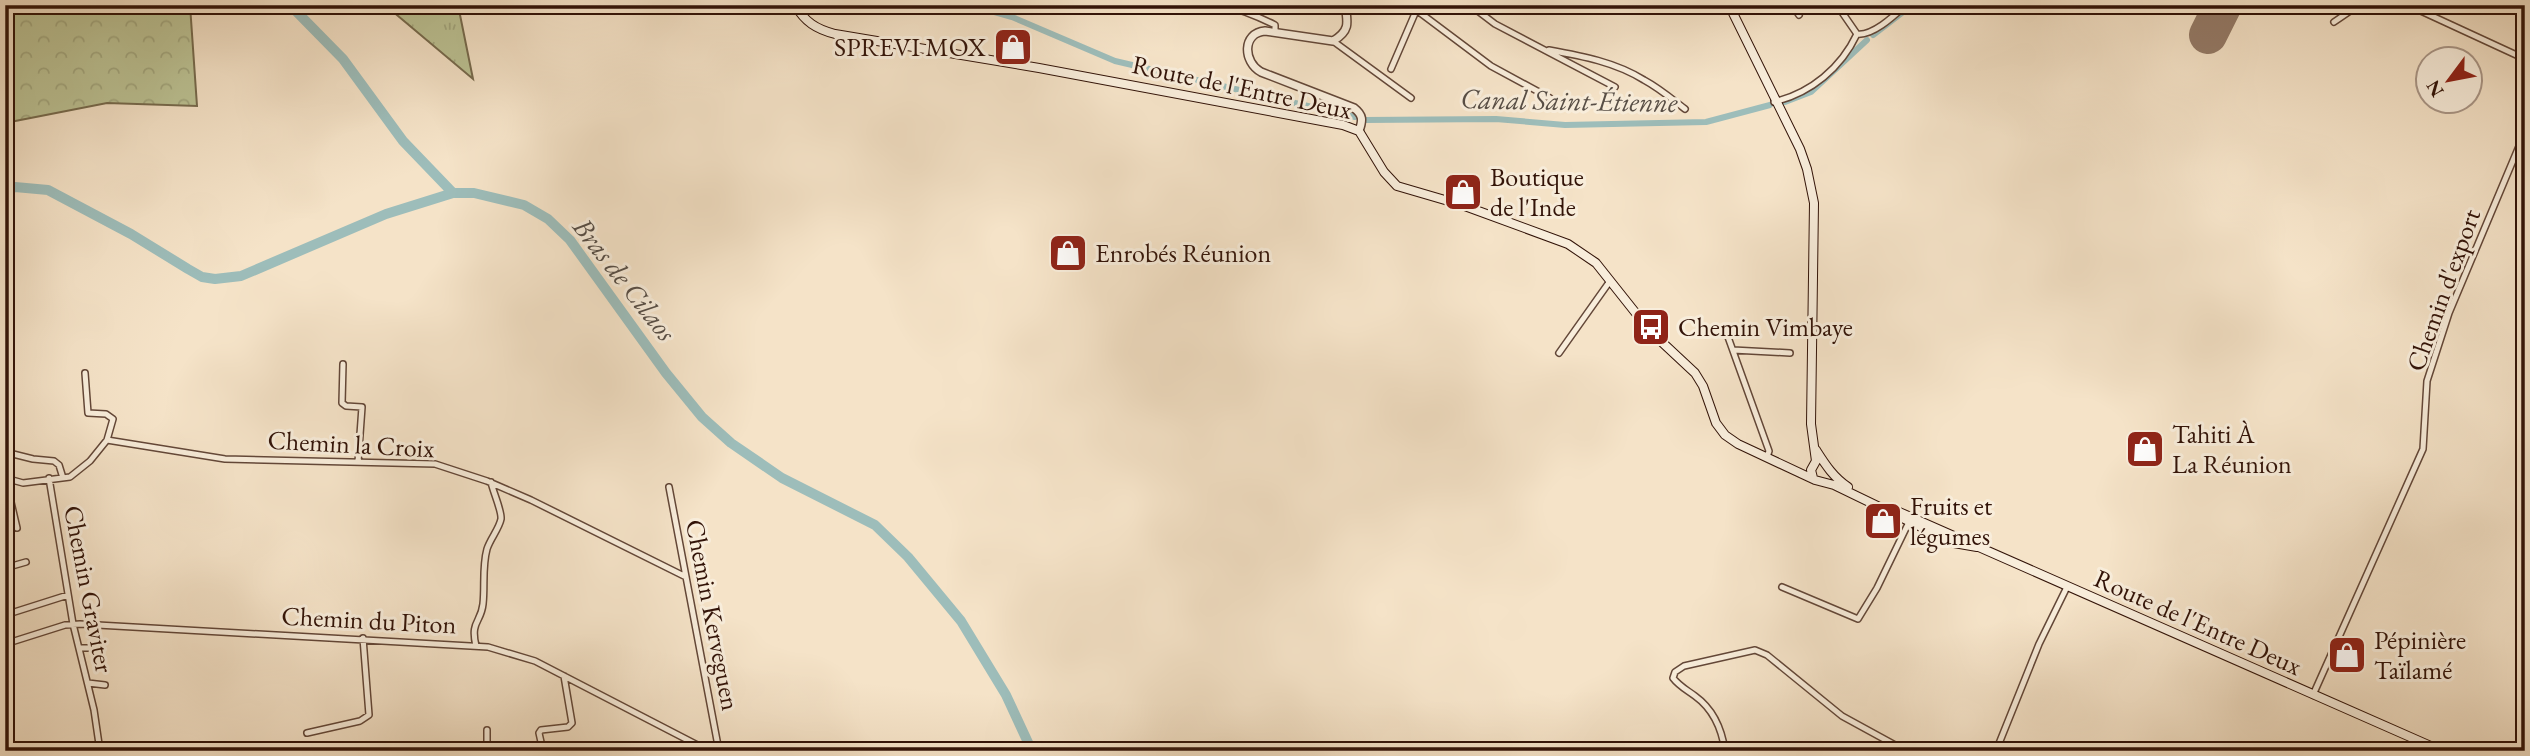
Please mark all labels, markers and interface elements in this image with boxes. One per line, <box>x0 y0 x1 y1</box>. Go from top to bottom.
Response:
shop icon: SPREVI MOX <box>992 26 1034 68</box>
place label: SPREVI MOX <box>834 30 987 64</box>
north arrow <box>2414 46 2484 116</box>
street label: Route de l'Entre Deux <box>1129 47 1356 127</box>
text: N <box>2420 75 2450 102</box>
water label: Canal Saint-Étienne <box>1460 80 1678 120</box>
place label: Boutique de l'Inde <box>1490 160 1584 224</box>
shop icon: Boutique de l'Inde <box>1442 171 1484 213</box>
street label: Chemin d'export <box>2398 204 2488 376</box>
water label: Bras de Cilaos <box>565 209 685 348</box>
shop icon: Enrobés Réunion <box>1047 232 1089 274</box>
place label: Enrobés Réunion <box>1095 236 1271 270</box>
bus stop icon: Chemin Vimbaye <box>1630 306 1672 348</box>
place label: Chemin Vimbaye <box>1678 310 1853 344</box>
place label: Tahiti À La Réunion <box>2172 417 2292 481</box>
street label: Chemin la Croix <box>267 423 436 465</box>
shop icon: Tahiti À La Réunion <box>2124 428 2166 470</box>
place label: Fruits et légumes <box>1910 489 1992 553</box>
shop icon: Fruits et légumes <box>1862 500 1904 542</box>
street label: Chemin Graviter <box>56 502 122 676</box>
street label: Chemin Kerveguen <box>678 517 748 714</box>
street label: Route de l'Entre Deux <box>2089 561 2308 683</box>
street label: Chemin du Piton <box>281 598 458 642</box>
place label: Pépinière Taïlamé <box>2374 623 2466 687</box>
shop icon: Pépinière Taïlamé <box>2326 634 2368 676</box>

